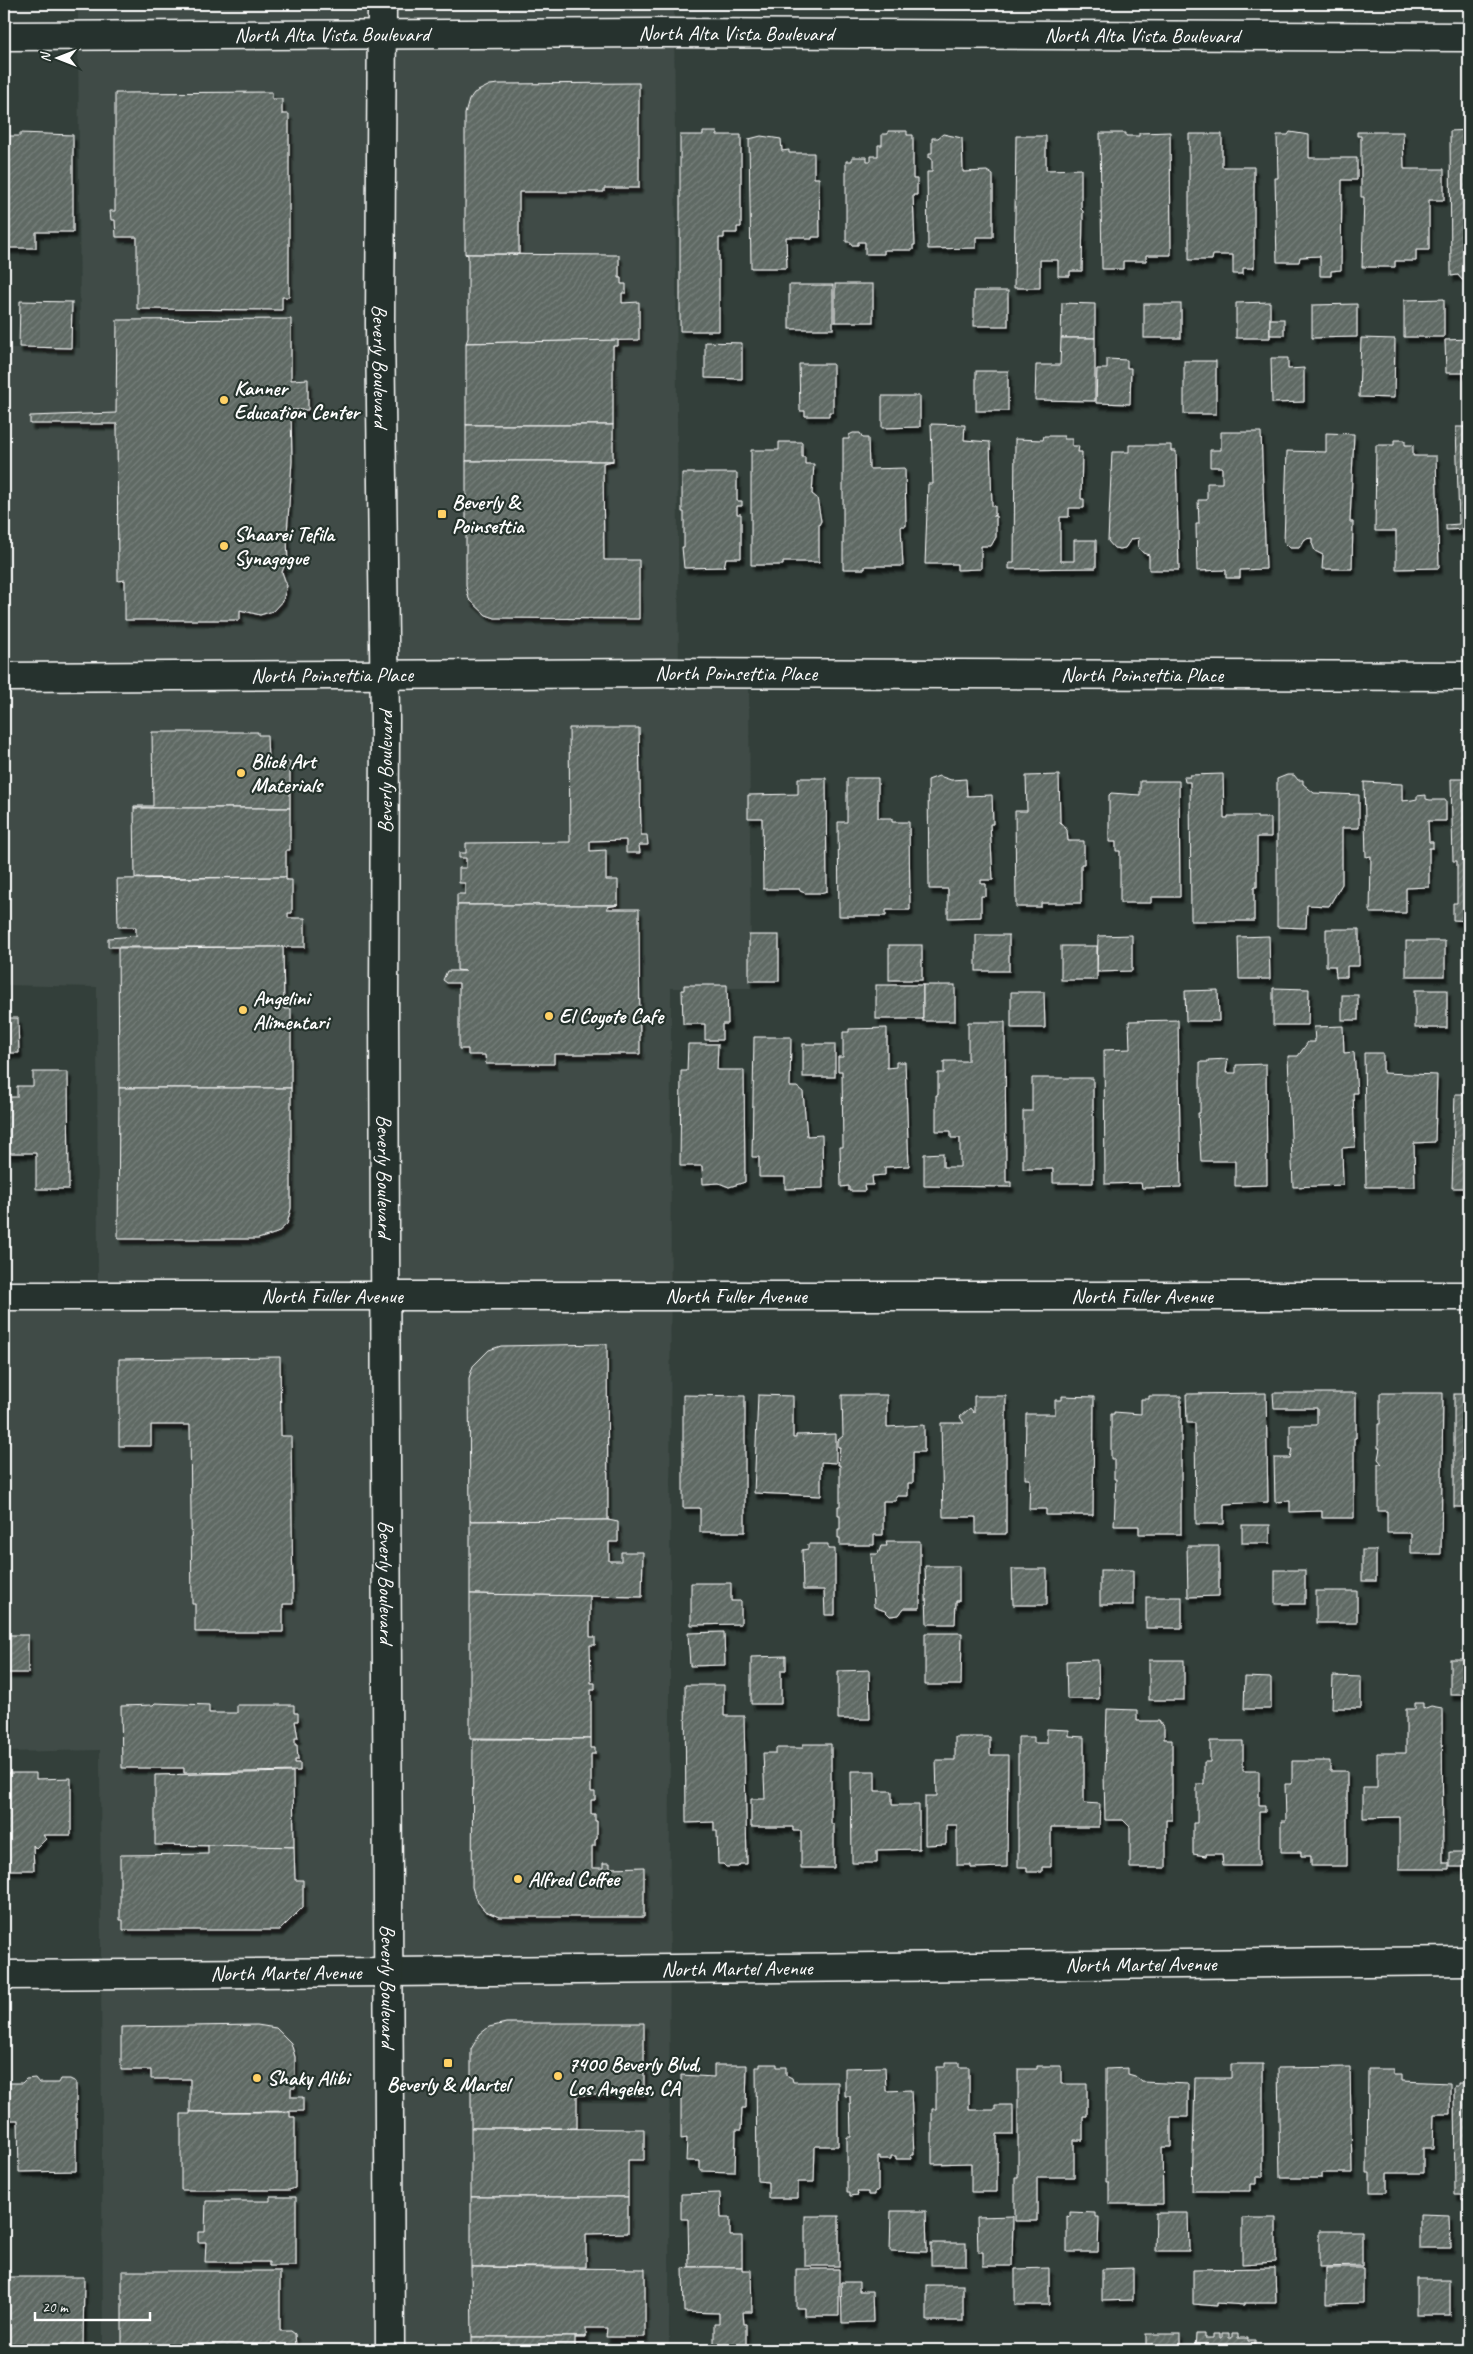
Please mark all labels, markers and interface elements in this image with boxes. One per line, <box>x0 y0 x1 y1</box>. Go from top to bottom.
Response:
street label: North Alta Vista Boulevard <box>638 20 837 47</box>
street label: North Alta Vista Boulevard <box>234 21 433 48</box>
street label: North Alta Vista Boulevard <box>1044 22 1243 49</box>
north arrow <box>32 32 82 82</box>
text: N <box>37 51 54 62</box>
street label: Beverly Boulevard <box>367 304 394 431</box>
place label: Kanner Education Center <box>234 375 361 425</box>
marker: Kanner Education Center <box>218 394 230 406</box>
place label: Beverly & Poinsettia <box>452 489 525 539</box>
marker: Beverly & Poinsettia <box>436 508 448 520</box>
place label: Shaarei Tefila Synagogue <box>234 521 336 571</box>
marker: Shaarei Tefila Synagogue <box>218 540 230 552</box>
street label: North Poinsettia Place <box>655 660 818 687</box>
street label: North Poinsettia Place <box>1061 661 1224 688</box>
street label: North Poinsettia Place <box>251 662 414 689</box>
street label: Beverly Boulevard <box>372 707 398 833</box>
place label: Blick Art Materials <box>251 748 324 798</box>
marker: Blick Art Materials <box>235 767 247 779</box>
place label: Angelini Alimentari <box>253 985 331 1035</box>
place label: El Coyote Cafe <box>559 1003 665 1030</box>
marker: Angelini Alimentari <box>237 1004 249 1016</box>
marker: El Coyote Cafe <box>543 1010 555 1022</box>
street label: Beverly Boulevard <box>371 1114 398 1241</box>
street label: North Fuller Avenue <box>261 1283 404 1309</box>
street label: North Fuller Avenue <box>665 1283 808 1309</box>
street label: North Fuller Avenue <box>1071 1283 1214 1309</box>
street label: Beverly Boulevard <box>373 1520 400 1647</box>
place label: Alfred Coffee <box>528 1866 621 1892</box>
marker: Alfred Coffee <box>512 1873 524 1885</box>
street label: Beverly Boulevard <box>375 1924 402 2051</box>
street label: North Martel Avenue <box>1065 1951 1218 1978</box>
street label: North Martel Avenue <box>661 1955 814 1982</box>
street label: North Martel Avenue <box>210 1959 363 1986</box>
place label: 7400 Beverly Blvd, Los Angeles, CA <box>568 2051 701 2101</box>
marker: Beverly & Martel <box>442 2057 454 2069</box>
place label: Shaky Alibi <box>267 2065 352 2091</box>
marker: 7400 Beverly Blvd, Los Angeles, CA <box>552 2070 564 2082</box>
place label: Beverly & Martel <box>387 2071 513 2097</box>
marker: Shaky Alibi <box>251 2072 263 2084</box>
scale bar <box>35 2289 150 2321</box>
text: 20 m <box>42 2298 69 2317</box>

